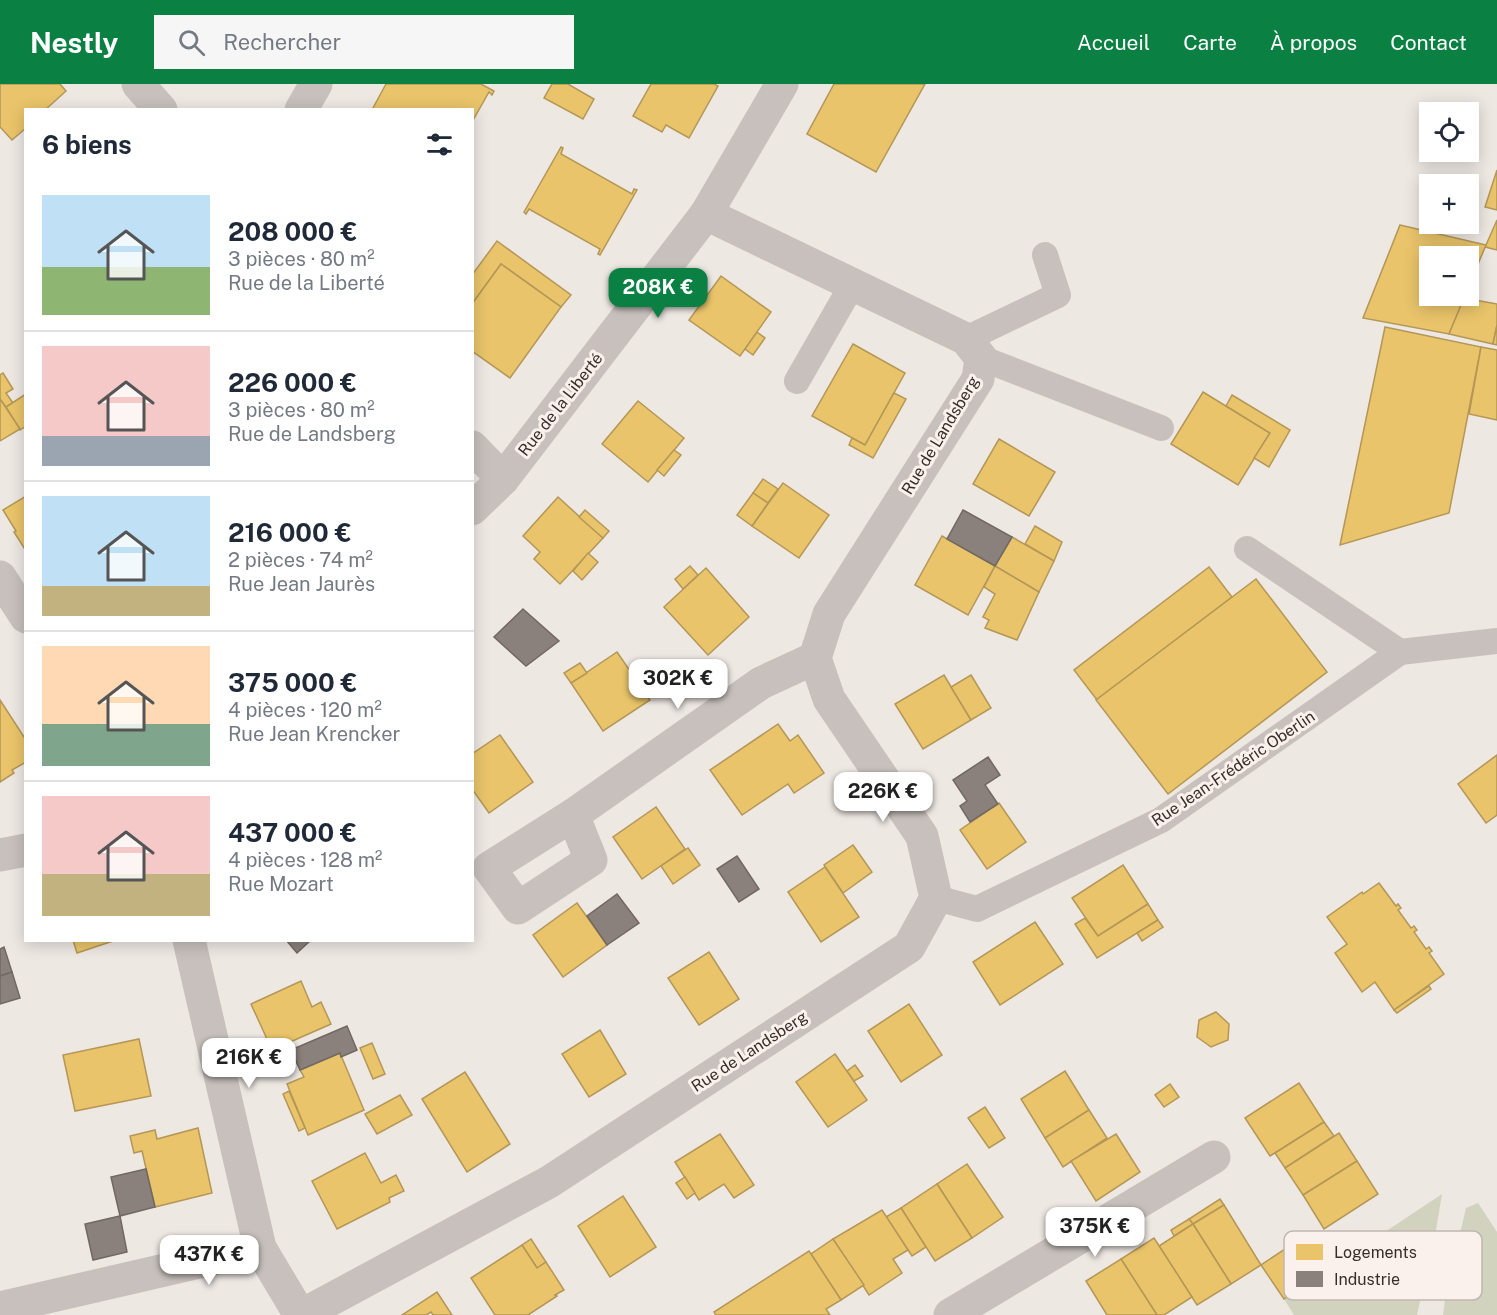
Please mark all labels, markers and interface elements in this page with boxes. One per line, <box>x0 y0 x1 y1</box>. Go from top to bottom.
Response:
search box <box>154 15 574 69</box>
text: Nestly <box>30 26 118 59</box>
icon: search <box>175 26 208 59</box>
text: Rechercher <box>223 29 341 55</box>
text: Accueil <box>1077 30 1150 55</box>
text: Carte <box>1183 30 1237 55</box>
text: À propos <box>1270 30 1357 55</box>
text: Contact <box>1390 30 1467 55</box>
map controls <box>1419 102 1479 306</box>
button: locate <box>1419 102 1479 162</box>
icon: filters <box>423 128 456 161</box>
text: 6 biens <box>42 129 132 160</box>
button: + <box>1419 174 1479 234</box>
text: 208 000 € <box>228 216 357 247</box>
icon: home <box>90 219 162 291</box>
button: − <box>1419 246 1479 306</box>
text: 3 pièces · 80 m² <box>228 247 375 271</box>
pin: 208K € <box>609 268 707 319</box>
text: Rue de la Liberté <box>228 271 385 295</box>
text: 208K € <box>623 275 693 299</box>
street label: Rue de la Liberté <box>514 349 607 460</box>
text: 226 000 € <box>228 367 357 398</box>
icon: home <box>90 370 162 442</box>
street label: Rue de Landsberg <box>898 373 983 498</box>
text: 3 pièces · 80 m² <box>228 398 375 422</box>
text: Rue de Landsberg <box>228 422 396 446</box>
text: 216 000 € <box>228 517 352 548</box>
icon: home <box>90 520 162 592</box>
text: 2 pièces · 74 m² <box>228 548 373 572</box>
text: Rue Jean Jaurès <box>228 572 375 596</box>
pin: 302K € <box>629 659 727 710</box>
text: 302K € <box>643 666 713 690</box>
text: 375 000 € <box>228 667 357 698</box>
icon: home <box>90 670 162 742</box>
text: 4 pièces · 120 m² <box>228 698 382 722</box>
street label: Rue Jean-Frédéric Oberlin <box>1148 707 1318 830</box>
text: Rue Jean Krencker <box>228 722 400 746</box>
pin: 226K € <box>834 772 932 823</box>
text: 226K € <box>848 779 918 803</box>
text: 437 000 € <box>228 817 357 848</box>
icon: home <box>90 820 162 892</box>
text: 4 pièces · 128 m² <box>228 848 382 872</box>
text: Rue Mozart <box>228 872 334 896</box>
street label: Rue de Landsberg <box>688 1007 811 1096</box>
pin: 216K € <box>200 1038 298 1089</box>
text: 216K € <box>216 1045 282 1069</box>
pin: 375K € <box>1046 1207 1144 1258</box>
text: 375K € <box>1060 1214 1130 1238</box>
legend <box>1284 1231 1482 1300</box>
pin: 437K € <box>160 1235 258 1286</box>
text: 437K € <box>174 1242 244 1266</box>
text: Logements <box>1334 1243 1417 1262</box>
text: Industrie <box>1334 1270 1400 1289</box>

